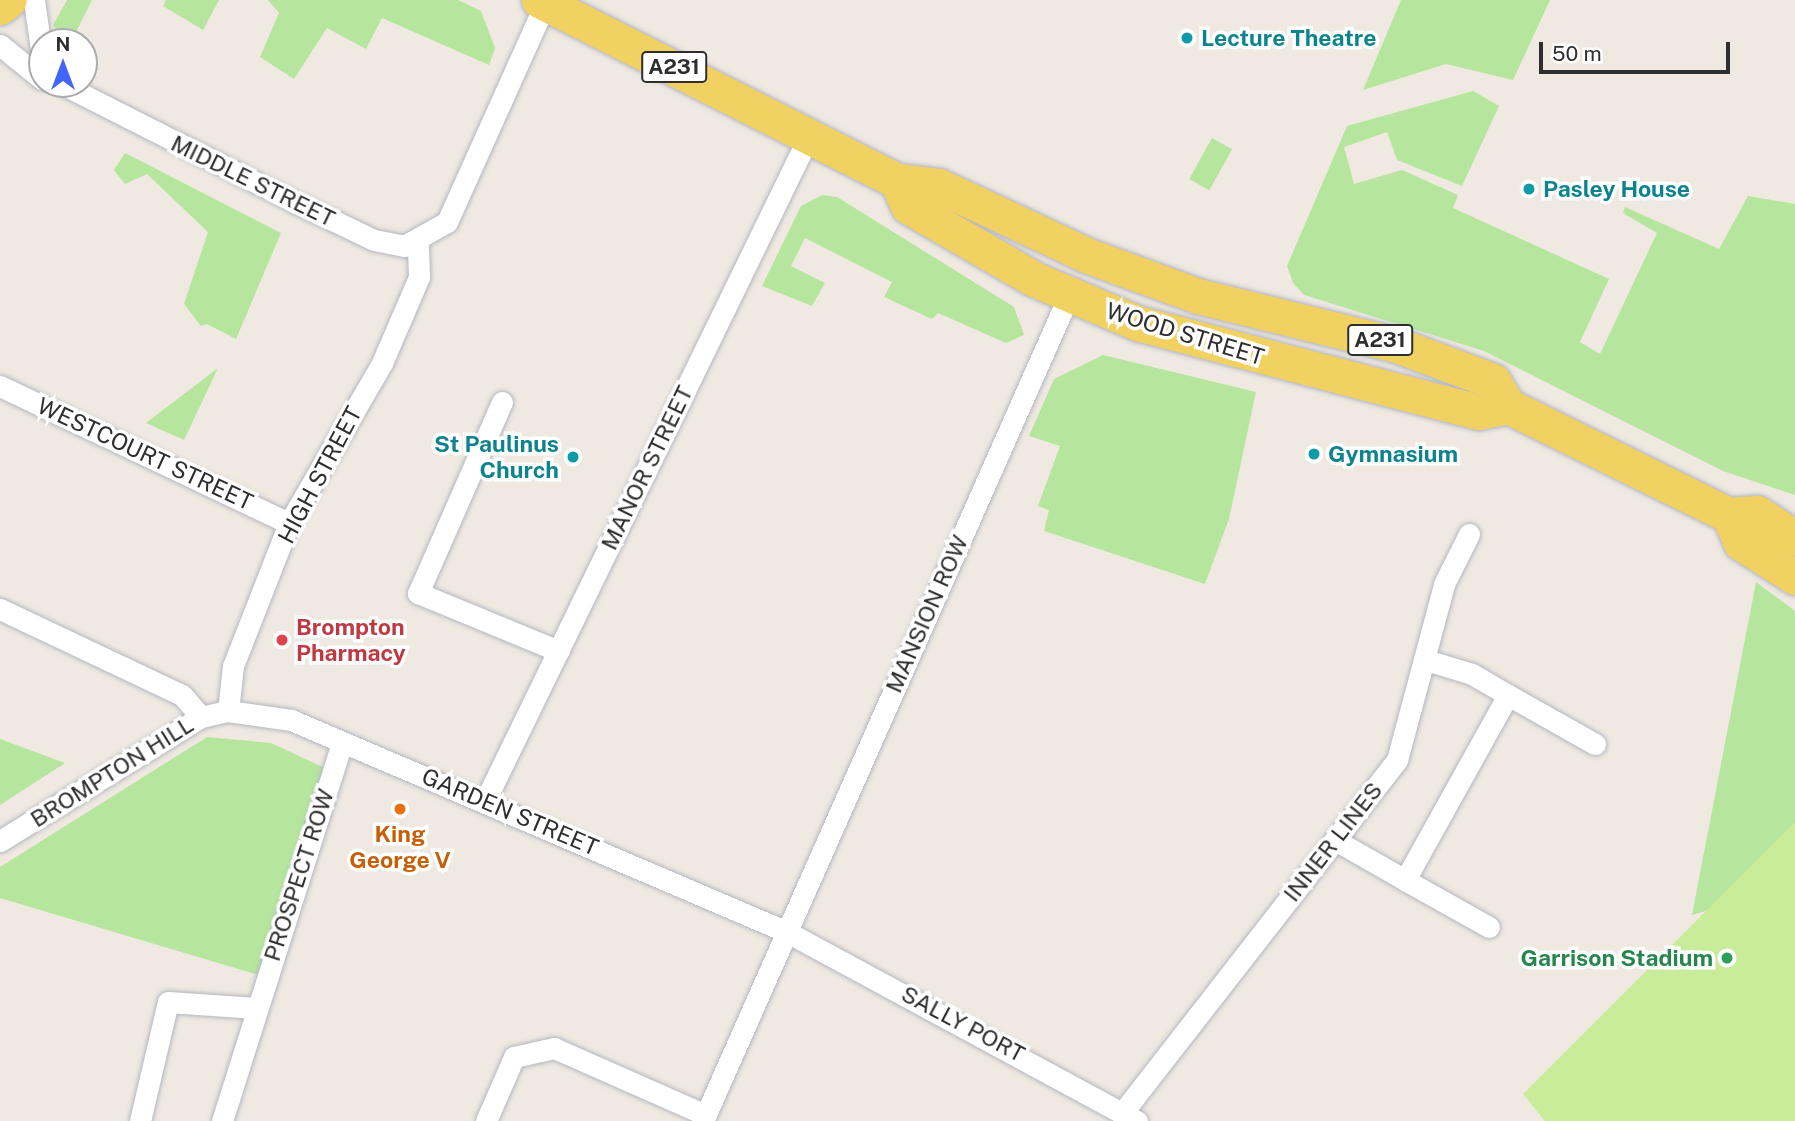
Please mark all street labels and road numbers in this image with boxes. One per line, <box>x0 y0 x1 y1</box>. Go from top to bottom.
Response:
road number: A231 <box>641 50 707 84</box>
street label: MIDDLE STREET <box>167 129 339 233</box>
street label: WOOD STREET <box>1103 297 1267 371</box>
road number: A231 <box>1347 322 1413 358</box>
street label: MANOR STREET <box>595 381 699 555</box>
street label: WESTCOURT STREET <box>33 392 257 516</box>
street label: HIGH STREET <box>272 402 368 548</box>
street label: MANSION ROW <box>880 531 974 697</box>
street label: BROMPTON HILL <box>25 711 199 833</box>
street label: GARDEN STREET <box>418 762 602 862</box>
street label: INNER LINES <box>1278 777 1388 907</box>
street label: PROSPECT ROW <box>258 785 340 965</box>
street label: SALLY PORT <box>897 980 1029 1068</box>

